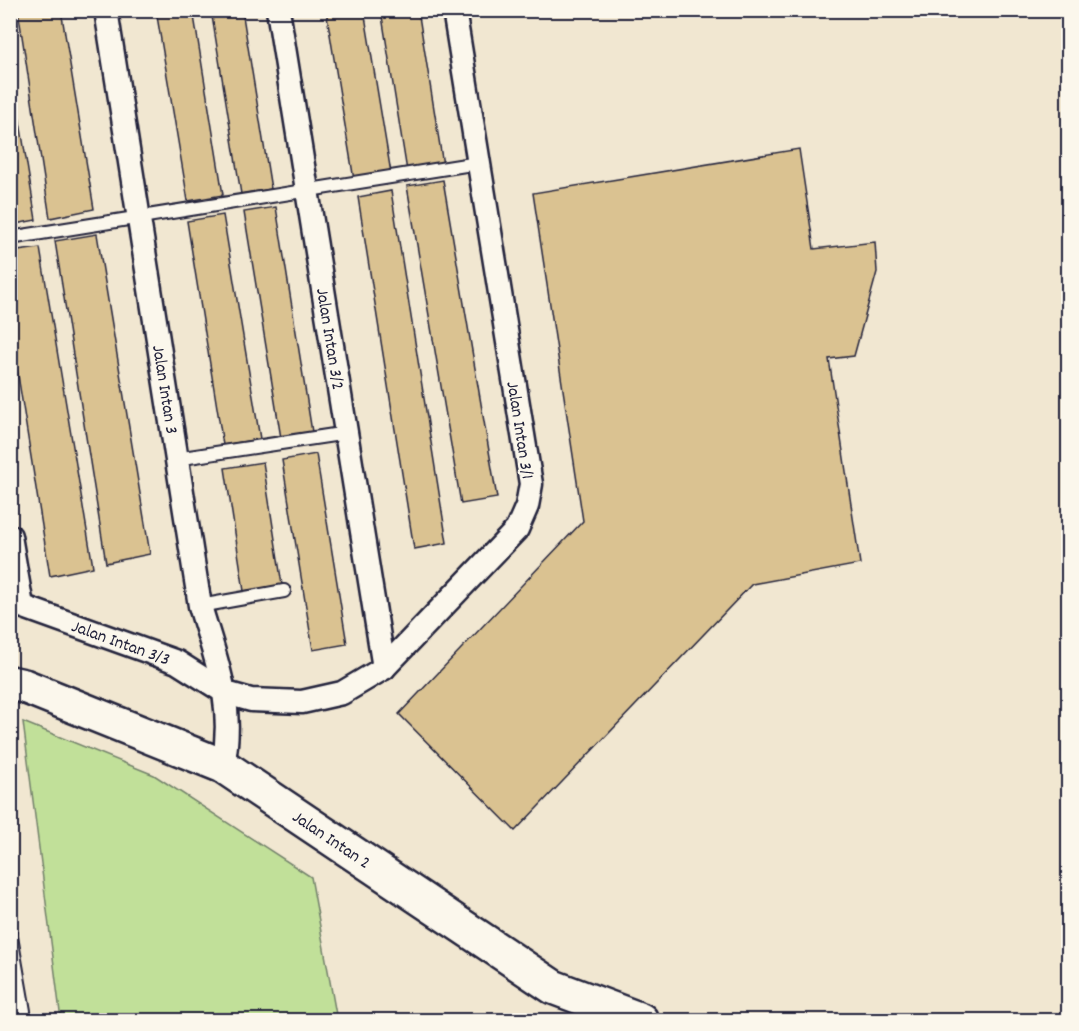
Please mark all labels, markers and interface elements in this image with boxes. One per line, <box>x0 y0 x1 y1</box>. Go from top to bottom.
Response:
street label: Jalan Intan 3/2 <box>308 286 349 392</box>
street label: Jalan Intan 3 <box>144 343 183 436</box>
street label: Jalan Intan 3/1 <box>498 380 539 481</box>
street label: Jalan Intan 3/3 <box>68 615 173 673</box>
street label: Jalan Intan 2 <box>286 806 375 876</box>

